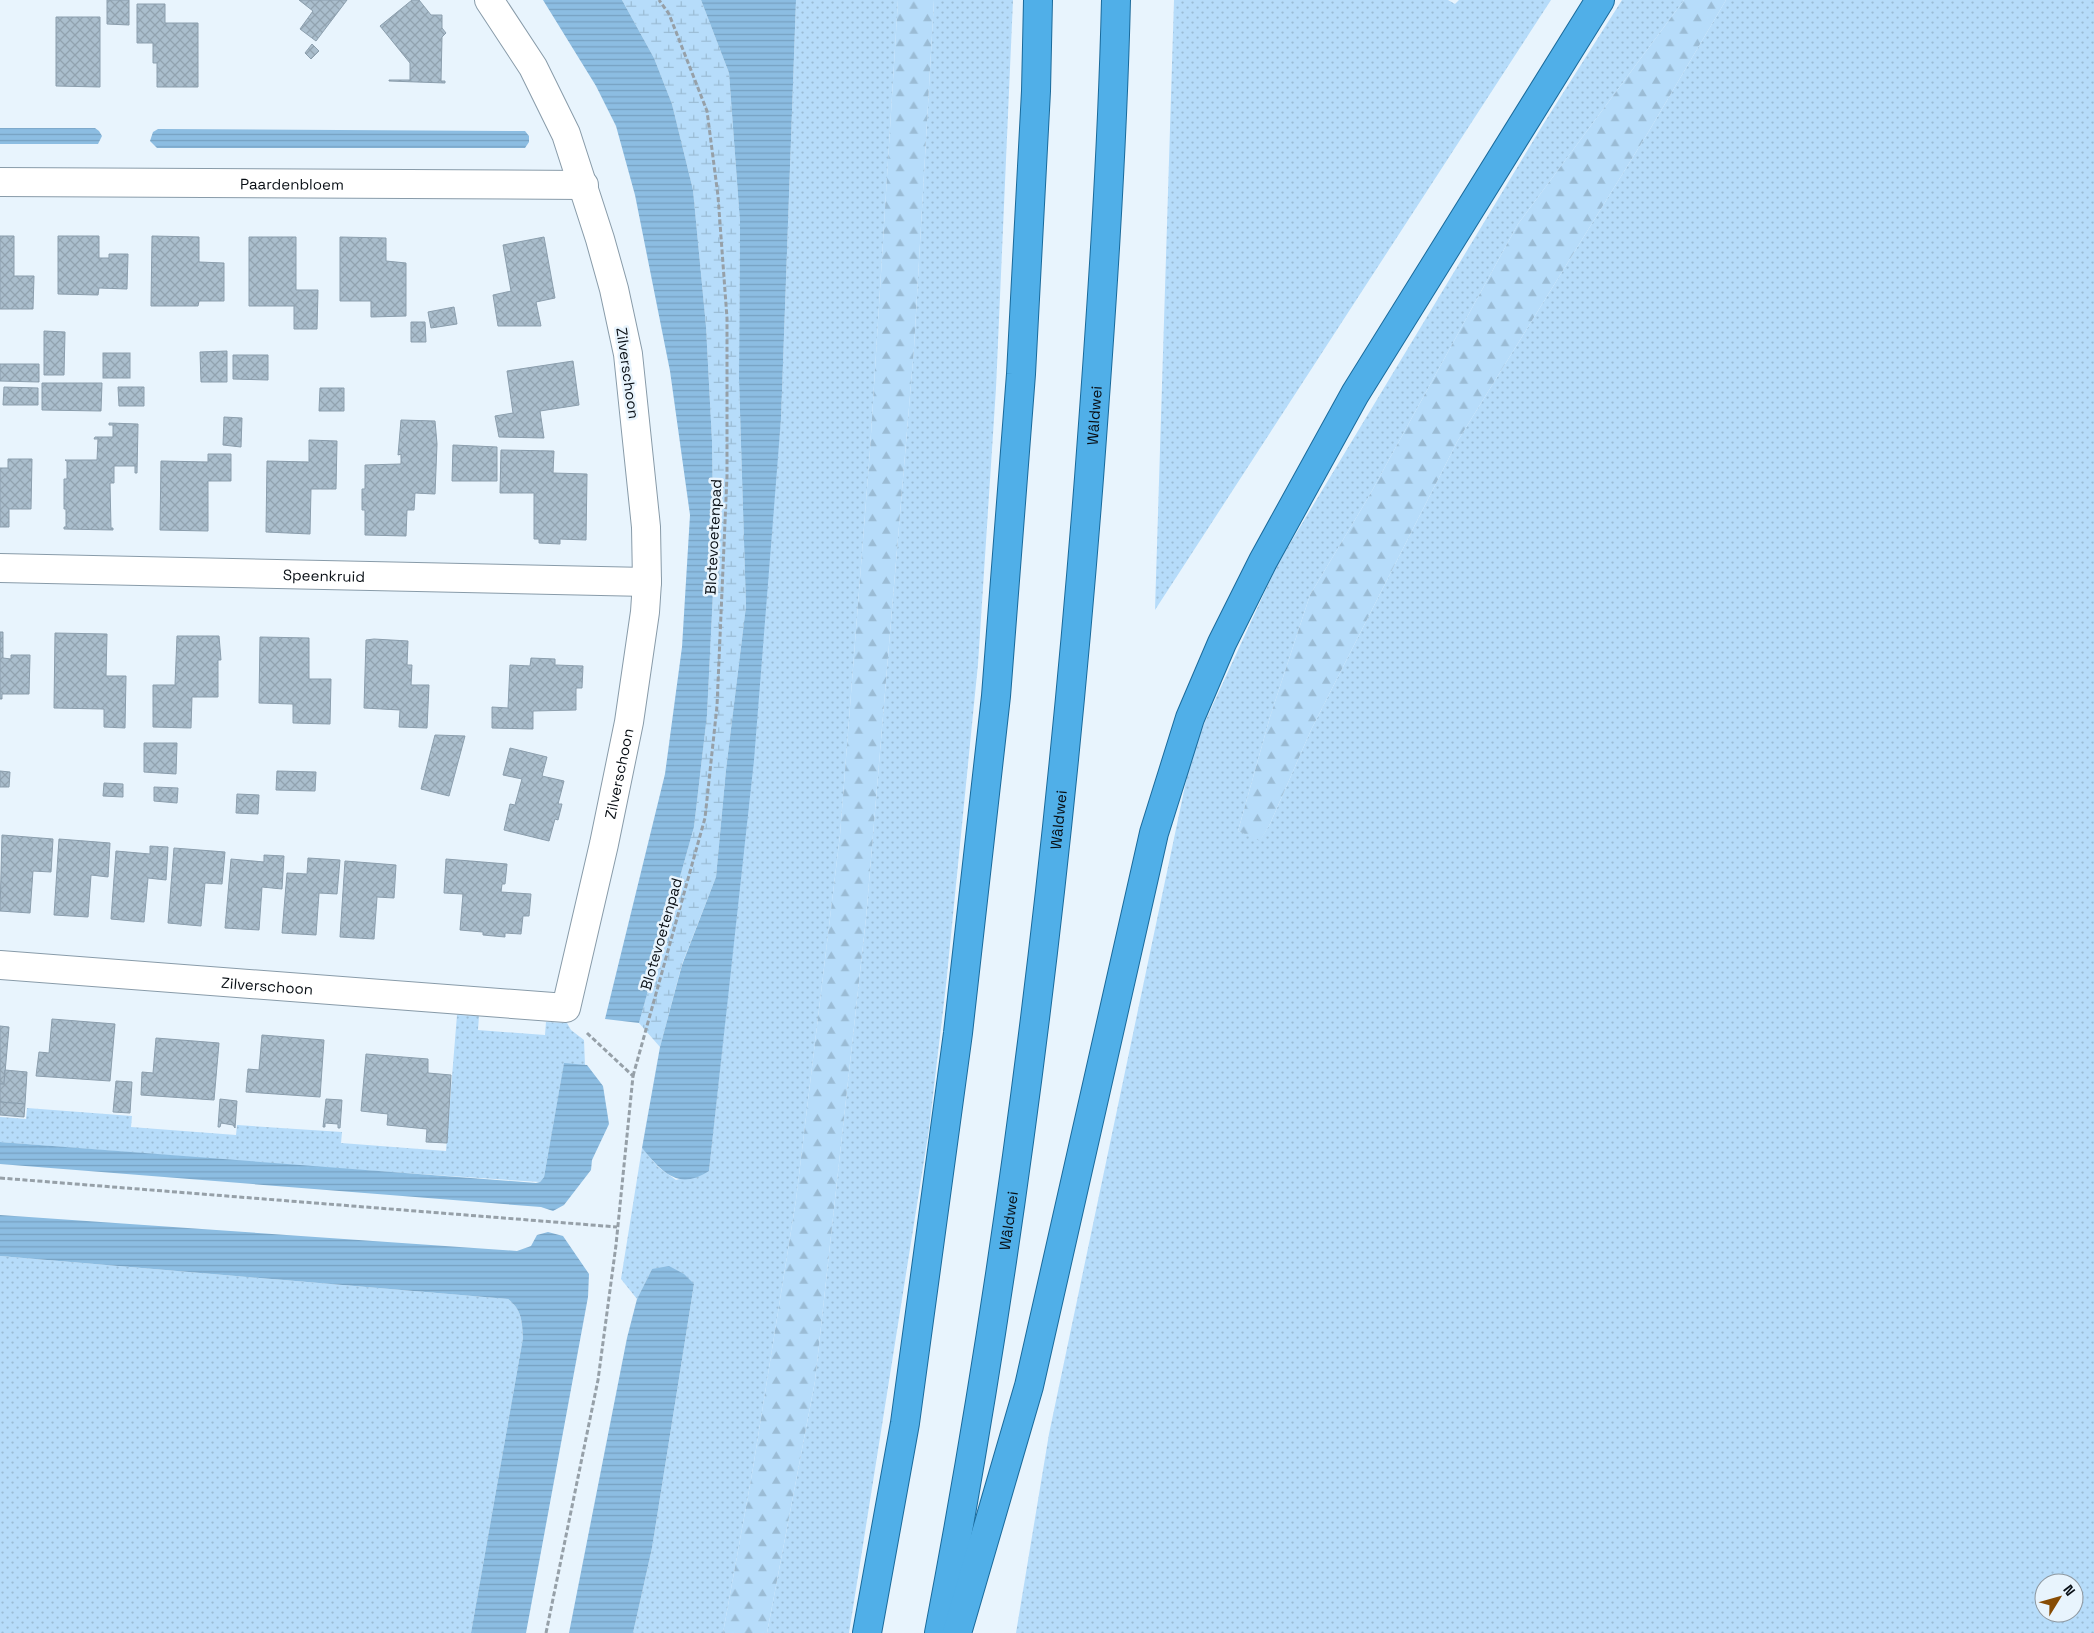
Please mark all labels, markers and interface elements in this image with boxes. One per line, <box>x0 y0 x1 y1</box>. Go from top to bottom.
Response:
street label: Paardenbloem <box>240 174 344 193</box>
street label: Zilverschoon <box>612 326 644 420</box>
street label: Wâldwei <box>1082 385 1105 446</box>
street label: Blotevoetenpad <box>700 479 726 595</box>
street label: Speenkruid <box>283 565 365 585</box>
street label: Zilverschoon <box>600 726 637 820</box>
street label: Wâldwei <box>1045 789 1070 850</box>
street label: Blotevoetenpad <box>636 876 686 992</box>
street label: Zilverschoon <box>221 972 314 998</box>
street label: Wâldwei <box>994 1190 1022 1252</box>
north arrow <box>2034 1573 2084 1623</box>
text: N <box>2059 1581 2079 1599</box>

